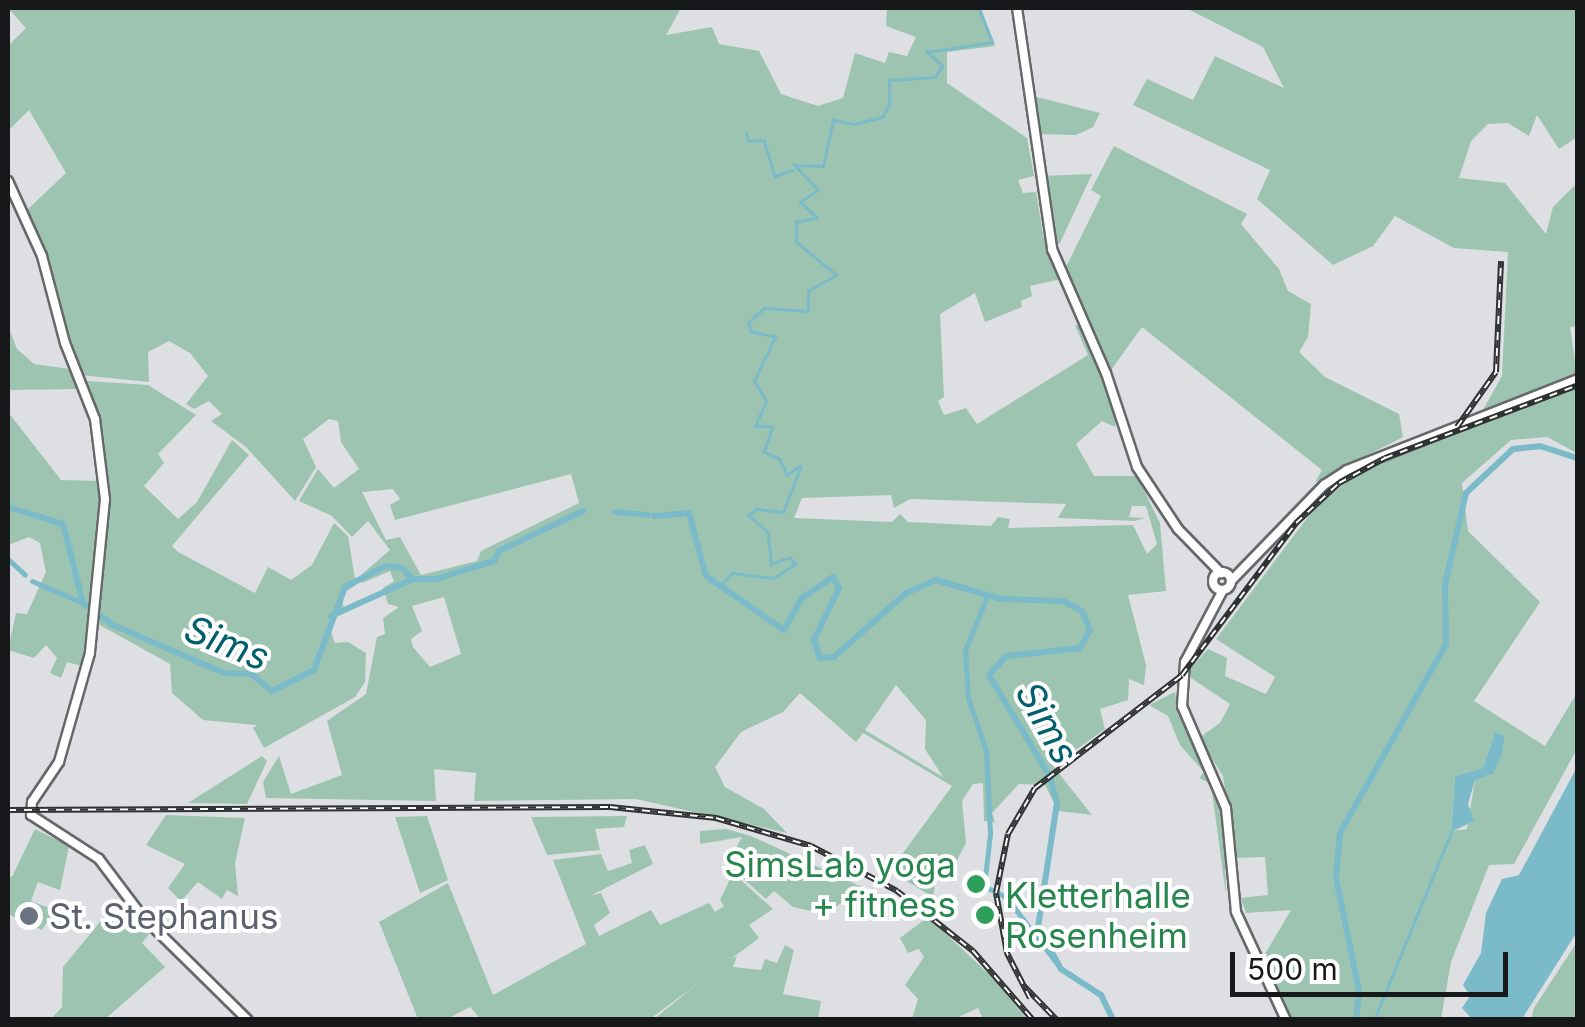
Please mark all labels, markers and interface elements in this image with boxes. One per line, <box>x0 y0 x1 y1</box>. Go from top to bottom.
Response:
water label: Sims <box>178 606 276 680</box>
water label: Sims <box>1006 674 1088 772</box>
place label: SimsLab yoga + fitness <box>724 843 956 925</box>
marker: SimsLab yoga + fitness <box>965 873 987 895</box>
place label: Kletterhalle Rosenheim <box>1005 874 1191 956</box>
place label: St. Stephanus <box>49 895 278 937</box>
marker: Kletterhalle Rosenheim <box>974 904 996 926</box>
marker: St. Stephanus <box>18 905 40 927</box>
scale bar <box>1235 932 1512 994</box>
text: 500 m <box>1247 951 1338 987</box>

